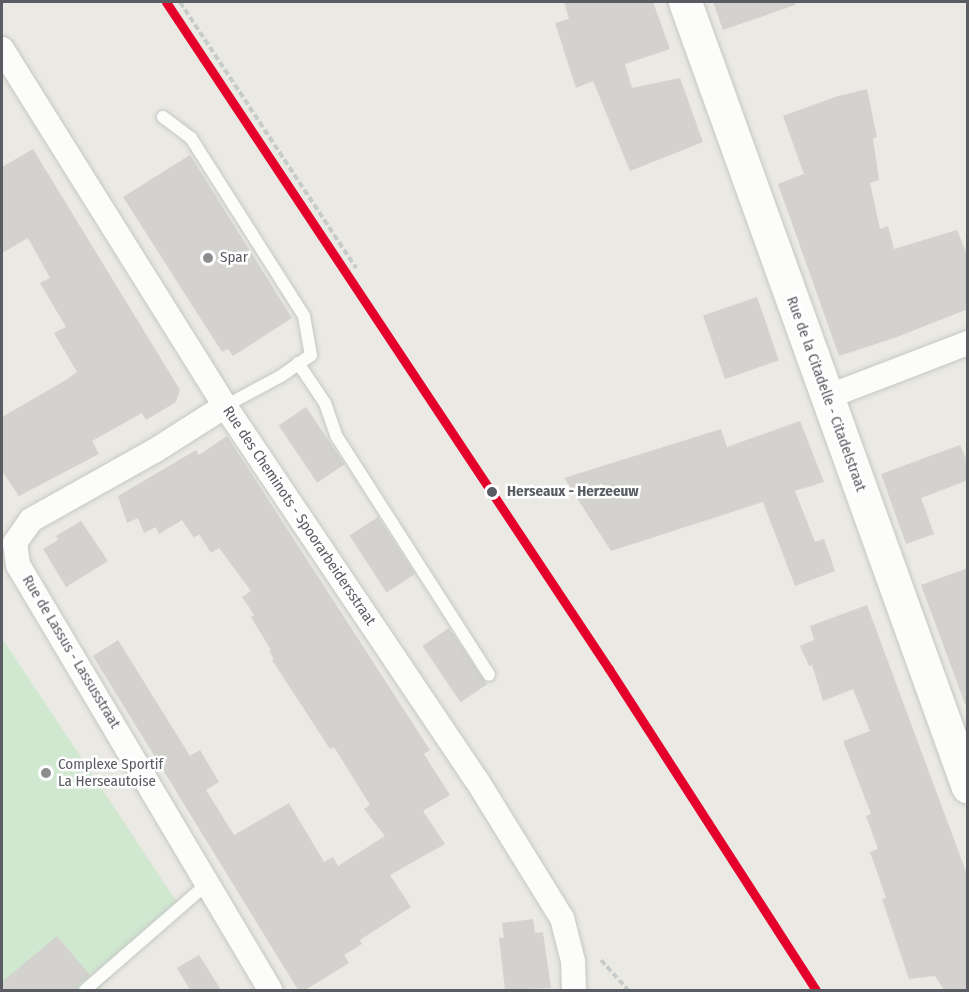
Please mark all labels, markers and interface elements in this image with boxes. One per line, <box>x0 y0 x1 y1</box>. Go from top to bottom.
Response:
place label: Spar <box>220 249 248 267</box>
marker: Spar <box>201 251 215 265</box>
street label: Rue de la Citadelle - Citadelstraat <box>782 294 870 494</box>
street label: Rue des Cheminots - Spoorarbeidersstraat <box>219 403 379 629</box>
marker: Herseaux - Herzeeuw <box>482 482 502 502</box>
place label: Herseaux - Herzeeuw <box>507 483 639 501</box>
street label: Rue de Lassus - Lassusstraat <box>18 572 124 732</box>
place label: Complexe Sportif La Herseautoise <box>58 755 163 790</box>
marker: Complexe Sportif La Herseautoise <box>39 766 53 780</box>

